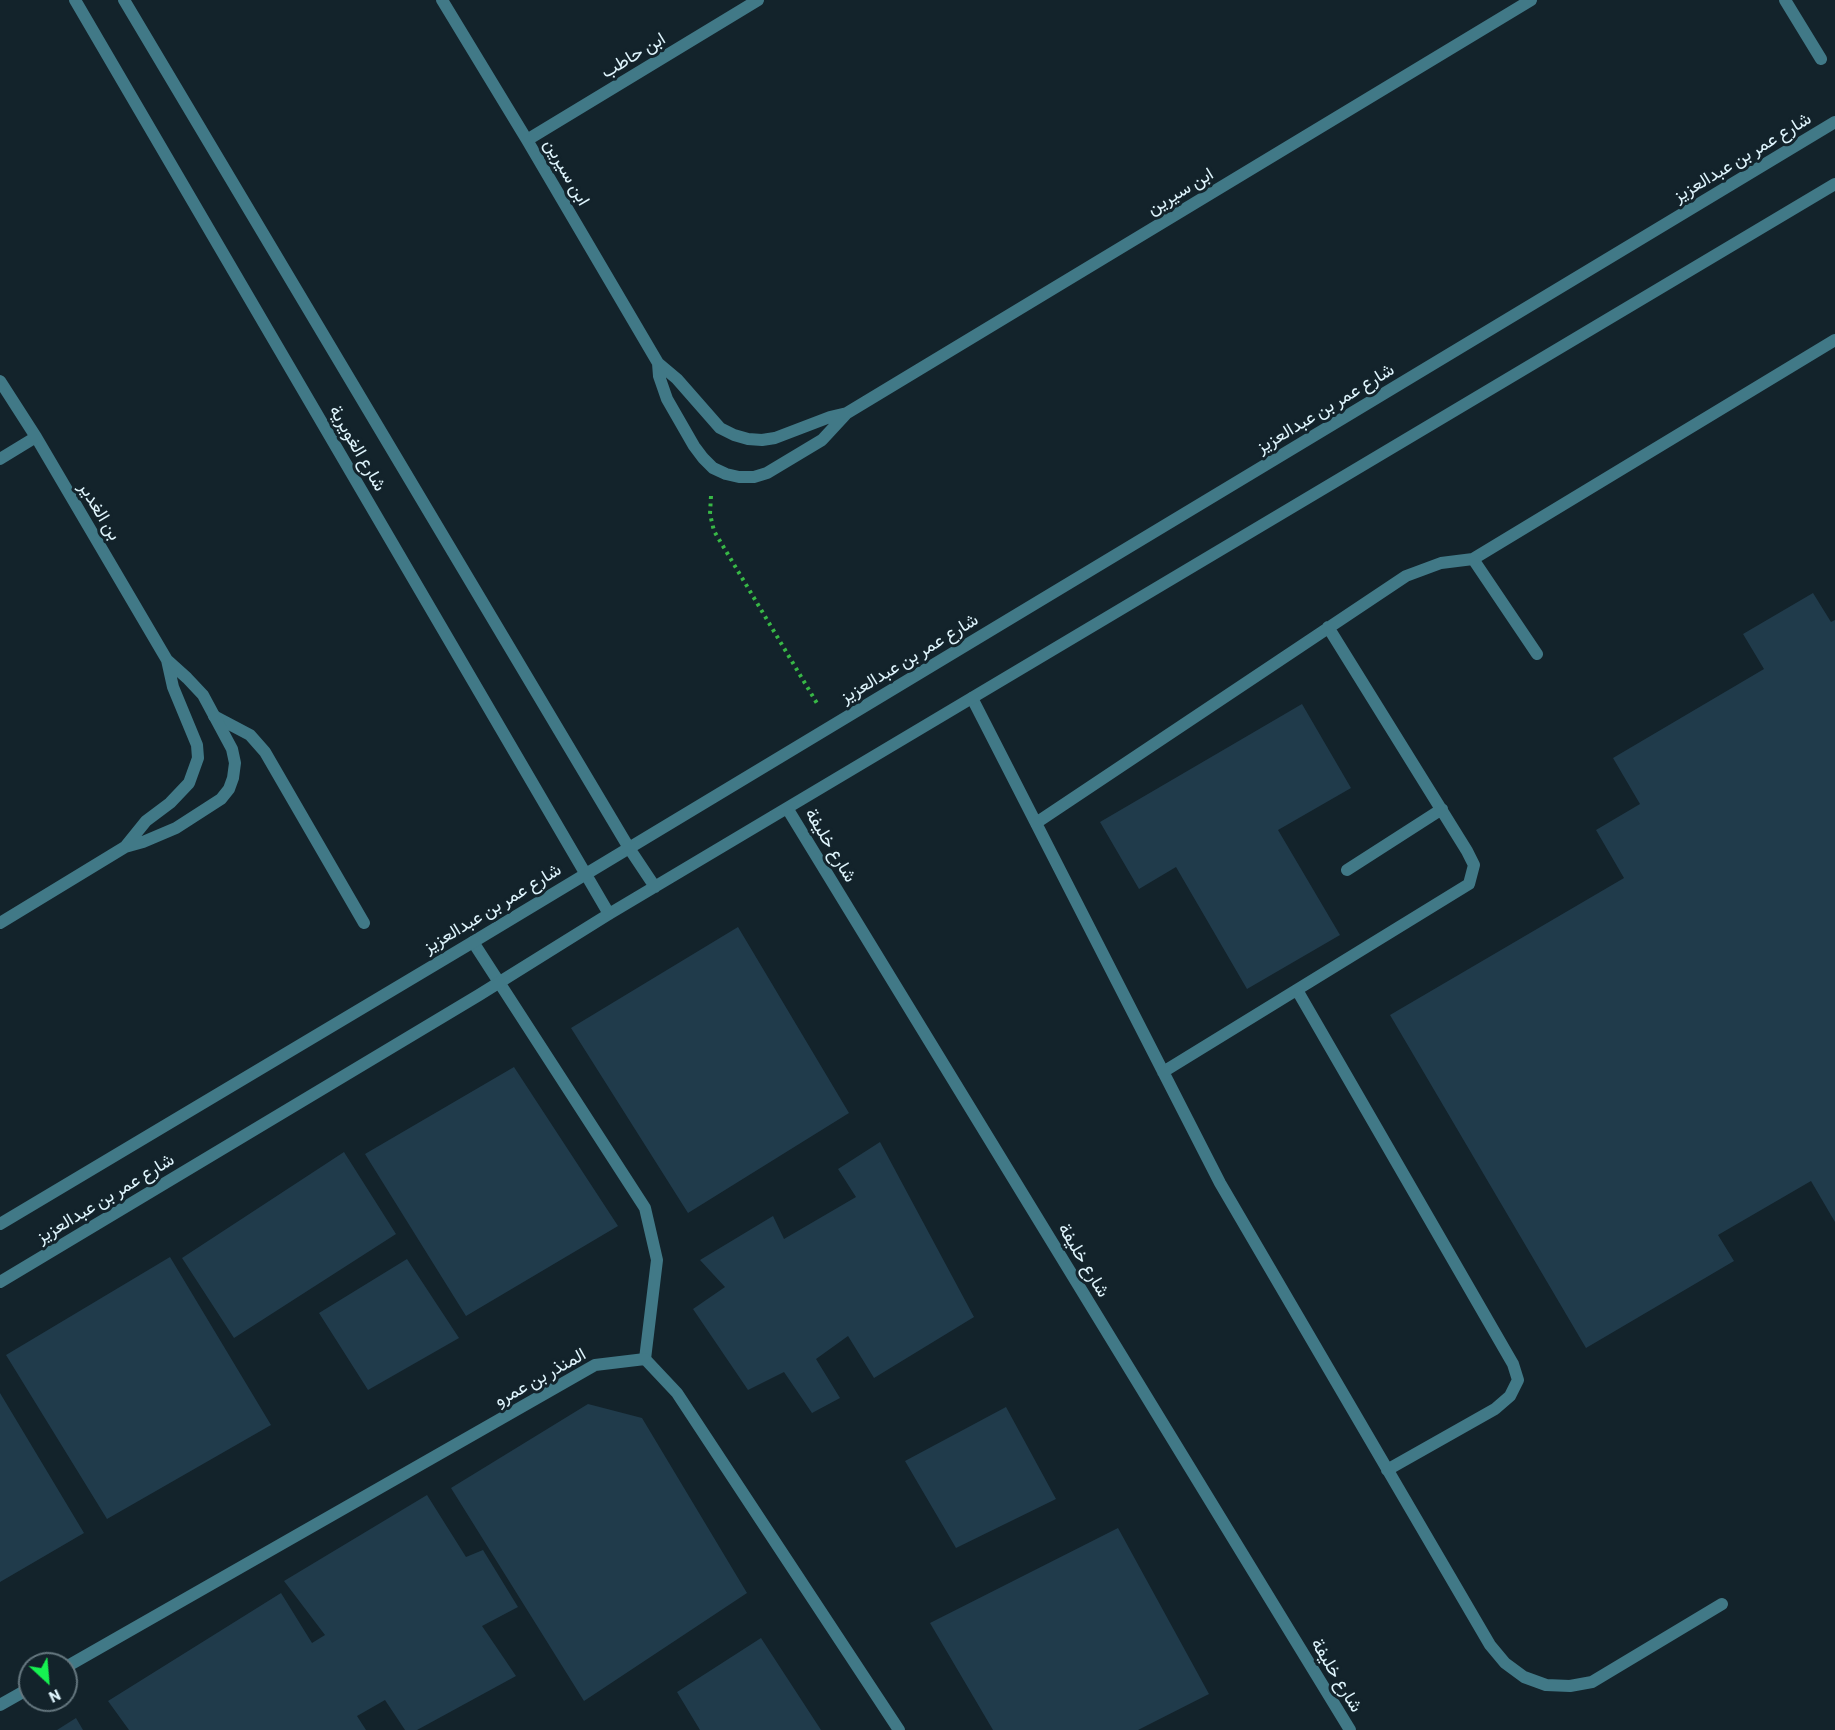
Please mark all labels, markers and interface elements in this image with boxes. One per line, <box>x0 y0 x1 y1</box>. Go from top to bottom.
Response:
street label: ابن حاطب <box>597 27 669 83</box>
street label: شارع عمر بن عبدالعزيز <box>1669 107 1815 207</box>
street label: ابن سيرين <box>539 135 595 209</box>
street label: ابن سيرين <box>1143 163 1217 219</box>
street label: شارع عمر بن عبدالعزيز <box>1252 358 1398 458</box>
street label: شارع الغويرية <box>325 401 391 495</box>
street label: بن الغدير <box>74 478 126 544</box>
street label: شارع عمر بن عبدالعزيز <box>836 608 982 708</box>
street label: شارع خليفة <box>801 804 861 886</box>
street label: شارع عمر بن عبدالعزيز <box>419 858 565 958</box>
street label: شارع عمر بن عبدالعزيز <box>32 1148 178 1248</box>
street label: شارع خليفة <box>1054 1219 1114 1301</box>
street label: المنذر بن عمرو <box>490 1343 590 1411</box>
street label: شارع خليفة <box>1307 1634 1367 1716</box>
north arrow <box>18 1652 78 1712</box>
text: N <box>46 1686 64 1708</box>

